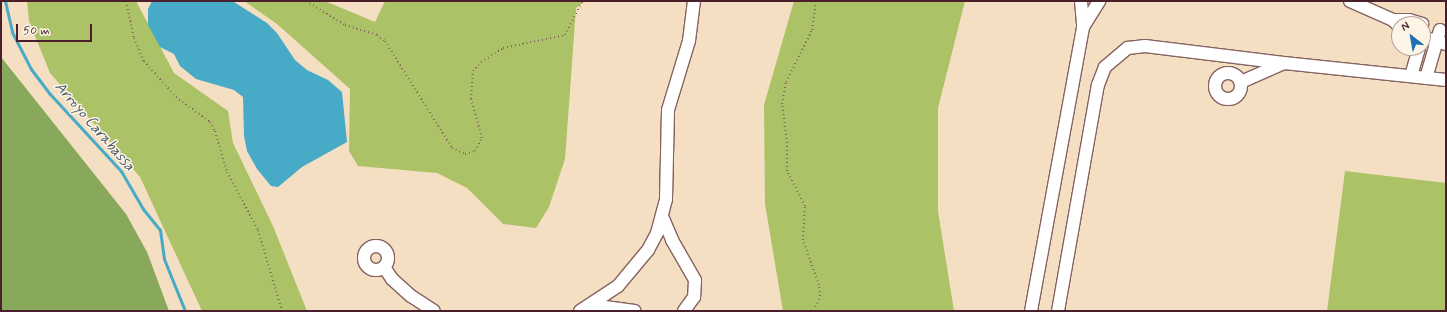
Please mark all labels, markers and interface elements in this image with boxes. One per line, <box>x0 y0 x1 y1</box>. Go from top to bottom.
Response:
scale bar <box>18 16 94 42</box>
north arrow <box>1391 16 1431 56</box>
text: N <box>1399 19 1412 34</box>
text: 50 m <box>23 23 50 39</box>
water label: Arroyo Carabassa <box>49 78 139 176</box>

